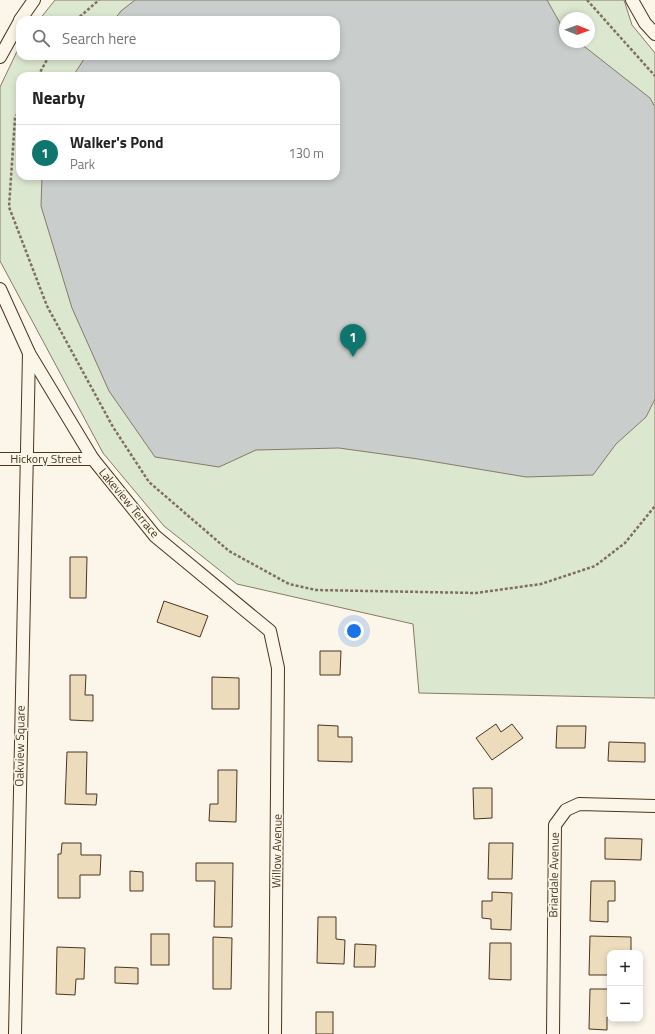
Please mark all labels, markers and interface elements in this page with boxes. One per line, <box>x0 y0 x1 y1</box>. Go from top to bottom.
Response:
north arrow <box>559 12 595 48</box>
search box <box>16 16 340 60</box>
icon: search <box>30 27 52 49</box>
text: Search here <box>62 27 136 50</box>
text: Nearby <box>32 85 85 111</box>
text: Walker's Pond <box>70 131 164 154</box>
text: 1 <box>41 143 49 163</box>
text: 130 m <box>288 143 324 163</box>
text: Park <box>70 154 95 174</box>
pin: 1 <box>340 324 366 357</box>
street label: Hickory Street <box>10 449 82 468</box>
street label: Lakeview Terrace <box>94 464 164 542</box>
your location <box>344 621 364 641</box>
street label: Oakview Square <box>9 705 30 787</box>
street label: Willow Avenue <box>266 814 287 888</box>
street label: Briardale Avenue <box>543 832 564 918</box>
map controls <box>607 950 643 1022</box>
button: + <box>607 950 643 986</box>
button: − <box>607 986 643 1022</box>

